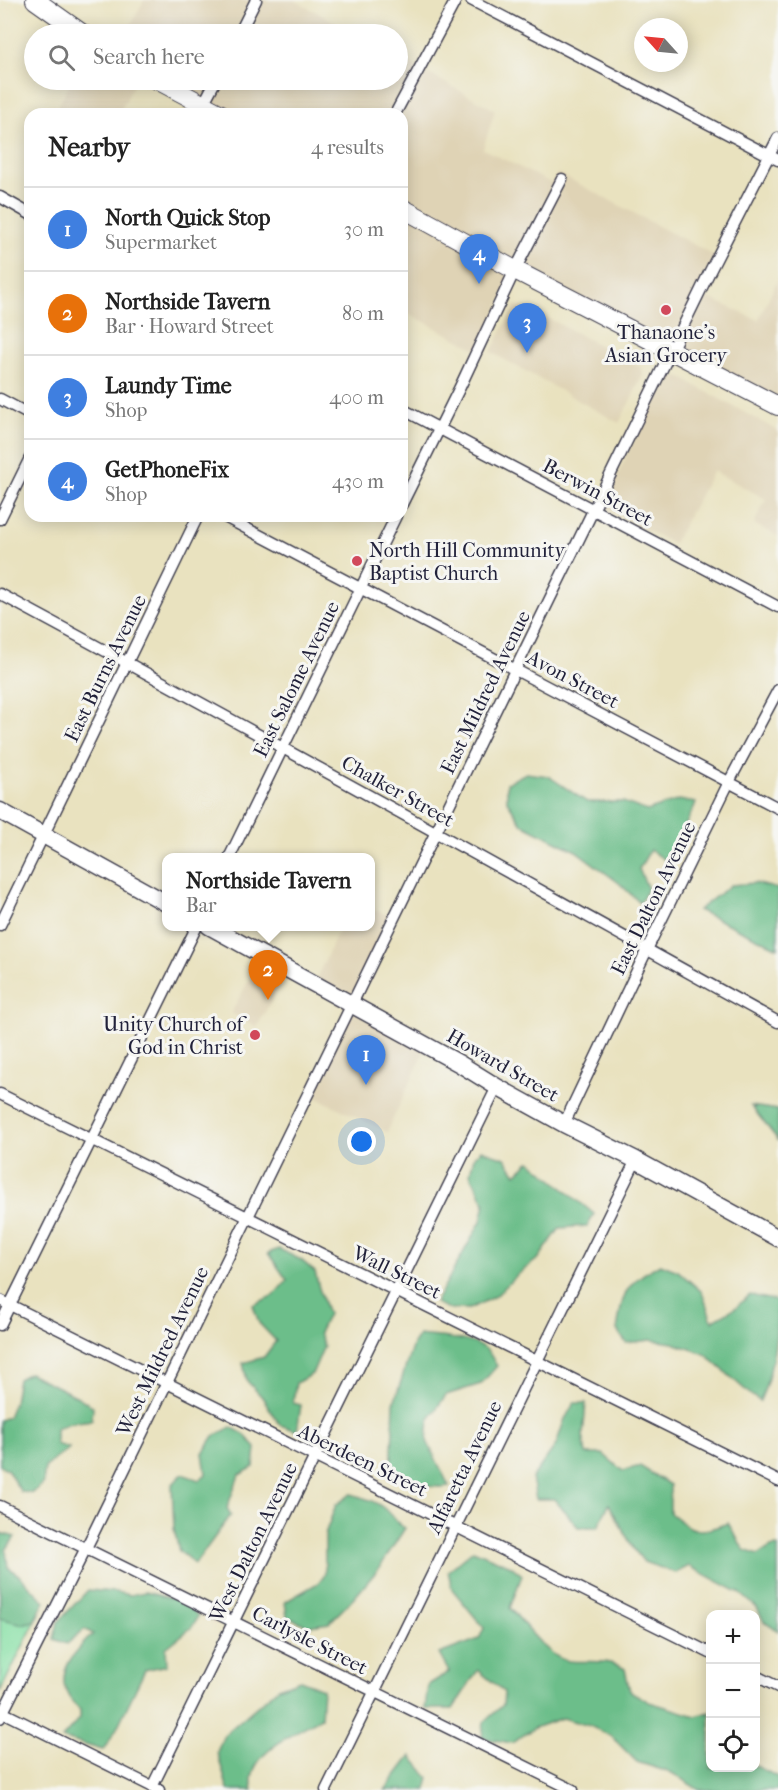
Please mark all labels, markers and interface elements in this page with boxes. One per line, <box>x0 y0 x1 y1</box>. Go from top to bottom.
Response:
north arrow <box>634 18 688 72</box>
search box <box>24 24 408 90</box>
icon: search <box>45 41 78 74</box>
text: Search here <box>93 44 205 70</box>
text: Nearby <box>48 132 130 163</box>
text: 4 results <box>311 136 384 159</box>
text: North Quick Stop <box>105 205 270 231</box>
text: 1 <box>64 218 71 241</box>
text: 30 m <box>344 218 384 241</box>
text: Supermarket <box>105 231 217 254</box>
pin: 4 <box>460 234 498 284</box>
text: Northside Tavern <box>105 289 270 315</box>
text: 2 <box>62 302 73 325</box>
text: 80 m <box>342 302 384 325</box>
marker: Thanaone's Asian Grocery <box>659 303 673 317</box>
pin: 3 <box>508 304 546 353</box>
text: Bar · Howard Street <box>105 315 274 338</box>
place label: Thanaone's Asian Grocery <box>604 321 728 367</box>
text: Laundy Time <box>105 373 232 399</box>
text: 3 <box>63 386 72 409</box>
text: 400 m <box>329 386 384 409</box>
text: Shop <box>105 399 147 422</box>
street label: Berwin Street <box>539 454 657 531</box>
text: GetPhoneFix <box>105 457 229 483</box>
text: 4 <box>62 470 73 493</box>
text: 430 m <box>332 470 384 493</box>
text: Shop <box>105 483 147 506</box>
place label: North Hill Community Baptist Church <box>369 539 567 585</box>
marker: North Hill Community Baptist Church <box>350 554 364 568</box>
street label: East Burns Avenue <box>60 591 151 746</box>
street label: East Salome Avenue <box>249 597 344 761</box>
street label: East Mildred Avenue <box>436 607 535 778</box>
street label: Avon Street <box>522 645 623 713</box>
street label: Chalker Street <box>338 751 458 832</box>
street label: East Dalton Avenue <box>606 818 701 979</box>
popup <box>162 853 375 931</box>
text: Northside Tavern <box>186 868 351 894</box>
text: Bar <box>186 894 217 917</box>
pin: 2 <box>248 950 288 1000</box>
place label: Unity Church of God in Christ <box>103 1013 247 1059</box>
street label: Howard Street <box>443 1024 563 1107</box>
marker: Unity Church of God in Christ <box>248 1028 262 1042</box>
pin: 1 <box>346 1036 386 1085</box>
your location <box>347 1127 376 1156</box>
street label: Wall Street <box>348 1241 445 1304</box>
street label: West Mildred Avenue <box>111 1263 213 1441</box>
street label: Alfaretta Avenue <box>422 1397 507 1538</box>
street label: Aberdeen Street <box>293 1419 431 1502</box>
street label: West Dalton Avenue <box>204 1459 302 1627</box>
street label: Carlysle Street <box>248 1601 371 1679</box>
map controls <box>706 1610 760 1772</box>
button: + <box>706 1610 760 1664</box>
button: − <box>706 1664 760 1718</box>
button: locate <box>706 1718 760 1772</box>

